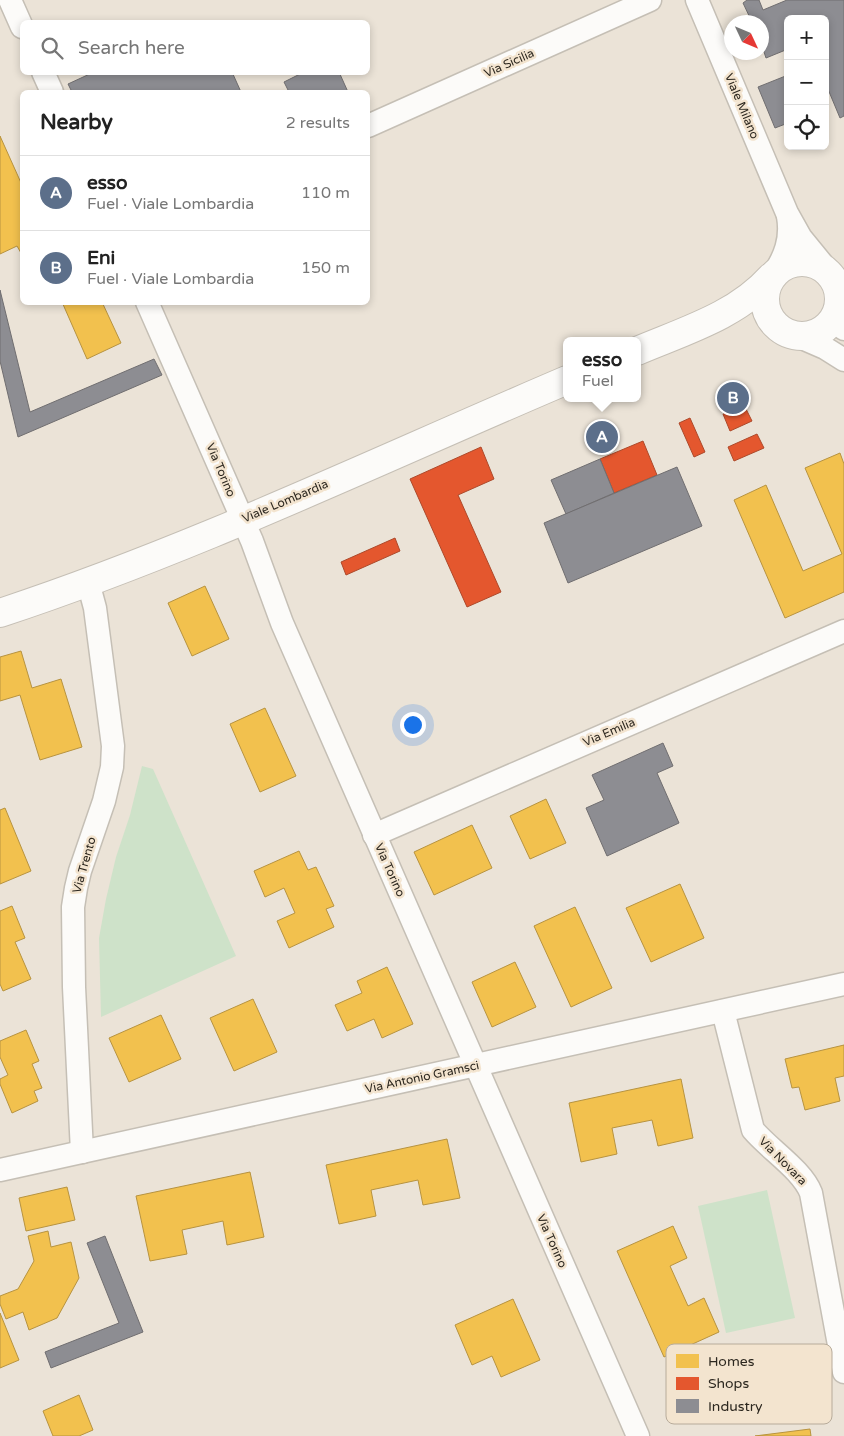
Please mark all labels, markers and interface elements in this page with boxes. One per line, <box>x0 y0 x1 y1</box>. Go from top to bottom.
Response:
north arrow <box>724 15 769 60</box>
map controls <box>784 15 829 150</box>
button: + <box>784 15 829 60</box>
search box <box>20 20 370 75</box>
icon: search <box>38 34 66 62</box>
text: Search here <box>78 37 185 59</box>
street label: Via Sicilia <box>482 46 536 80</box>
button: − <box>784 60 829 105</box>
street label: Viale Milano <box>722 71 762 141</box>
button: locate <box>784 105 829 150</box>
text: Nearby <box>40 110 113 135</box>
text: 2 results <box>286 113 350 133</box>
text: esso <box>87 172 128 194</box>
text: A <box>50 183 62 203</box>
text: 110 m <box>301 183 350 203</box>
text: Fuel · Viale Lombardia <box>87 194 254 214</box>
text: Eni <box>87 247 115 269</box>
text: B <box>50 258 62 278</box>
text: 150 m <box>301 258 350 278</box>
text: Fuel · Viale Lombardia <box>87 269 254 289</box>
popup <box>563 337 641 402</box>
text: esso <box>582 349 622 371</box>
text: Fuel <box>582 371 614 391</box>
pin: B <box>717 379 749 417</box>
pin: A <box>586 418 618 456</box>
street label: Via Torino <box>203 441 239 499</box>
street label: Viale Lombardia <box>240 477 330 525</box>
your location <box>400 712 426 738</box>
street label: Via Emilia <box>581 715 637 749</box>
street label: Via Trento <box>69 835 99 895</box>
street label: Via Torino <box>372 841 408 899</box>
street label: Via Antonio Gramsci <box>364 1058 480 1096</box>
street label: Via Novara <box>756 1134 810 1188</box>
street label: Via Torino <box>534 1212 570 1270</box>
legend <box>666 1344 832 1424</box>
text: Homes <box>708 1353 755 1370</box>
text: Shops <box>708 1375 749 1392</box>
text: Industry <box>708 1398 763 1415</box>

